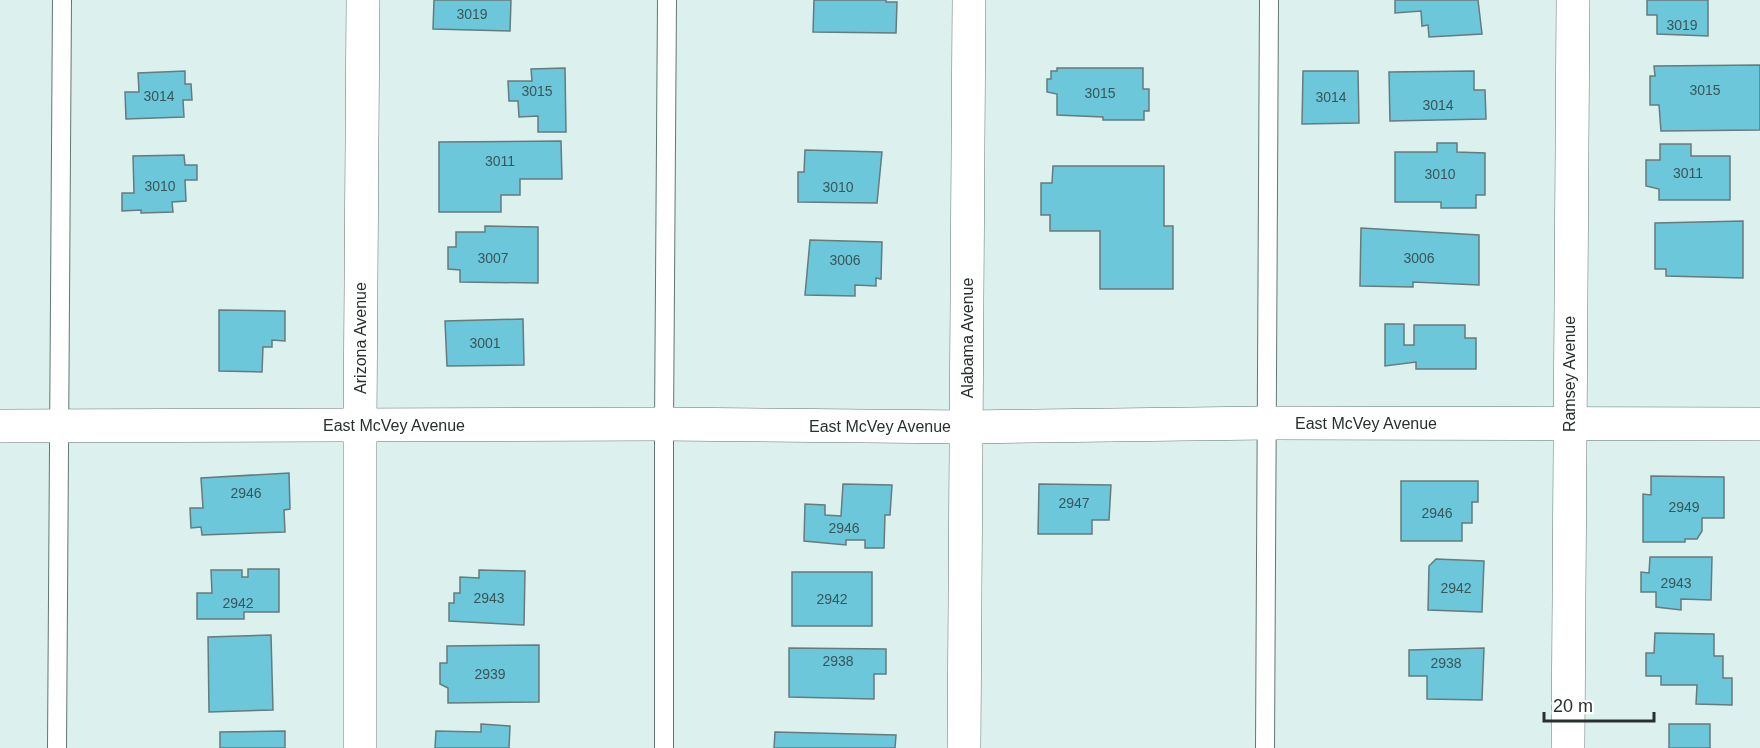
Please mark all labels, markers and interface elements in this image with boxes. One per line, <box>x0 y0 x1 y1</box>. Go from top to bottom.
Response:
house number: 3019 <box>456 6 488 22</box>
house number: 3019 <box>1666 17 1698 33</box>
house number: 3015 <box>1689 82 1721 98</box>
house number: 3015 <box>521 83 553 99</box>
house number: 3015 <box>1084 85 1116 101</box>
house number: 3014 <box>143 88 175 104</box>
house number: 3014 <box>1315 89 1347 105</box>
house number: 3014 <box>1422 97 1454 113</box>
house number: 3011 <box>485 153 515 169</box>
house number: 3011 <box>1673 165 1703 181</box>
house number: 3010 <box>1424 166 1456 182</box>
house number: 3010 <box>144 178 176 194</box>
house number: 3010 <box>822 179 854 195</box>
house number: 3007 <box>477 250 509 266</box>
house number: 3006 <box>1403 250 1435 266</box>
house number: 3006 <box>829 252 861 268</box>
street label: Alabama Avenue <box>959 278 976 398</box>
street label: Arizona Avenue <box>352 282 369 394</box>
street label: Ramsey Avenue <box>1561 316 1578 432</box>
house number: 3001 <box>469 335 501 351</box>
street label: East McVey Avenue <box>1295 415 1437 432</box>
street label: East McVey Avenue <box>323 417 465 434</box>
street label: East McVey Avenue <box>809 418 951 435</box>
house number: 2946 <box>230 485 262 501</box>
house number: 2947 <box>1058 495 1090 511</box>
house number: 2949 <box>1668 499 1700 515</box>
house number: 2946 <box>1421 505 1453 521</box>
house number: 2946 <box>828 520 860 536</box>
house number: 2943 <box>1660 575 1692 591</box>
house number: 2942 <box>1440 580 1472 596</box>
house number: 2943 <box>473 590 505 606</box>
house number: 2942 <box>816 591 848 607</box>
house number: 2942 <box>222 595 254 611</box>
house number: 2938 <box>822 653 854 669</box>
house number: 2938 <box>1430 655 1462 671</box>
house number: 2939 <box>474 666 506 682</box>
scale bar <box>1544 685 1654 723</box>
text: 20 m <box>1553 696 1593 716</box>

